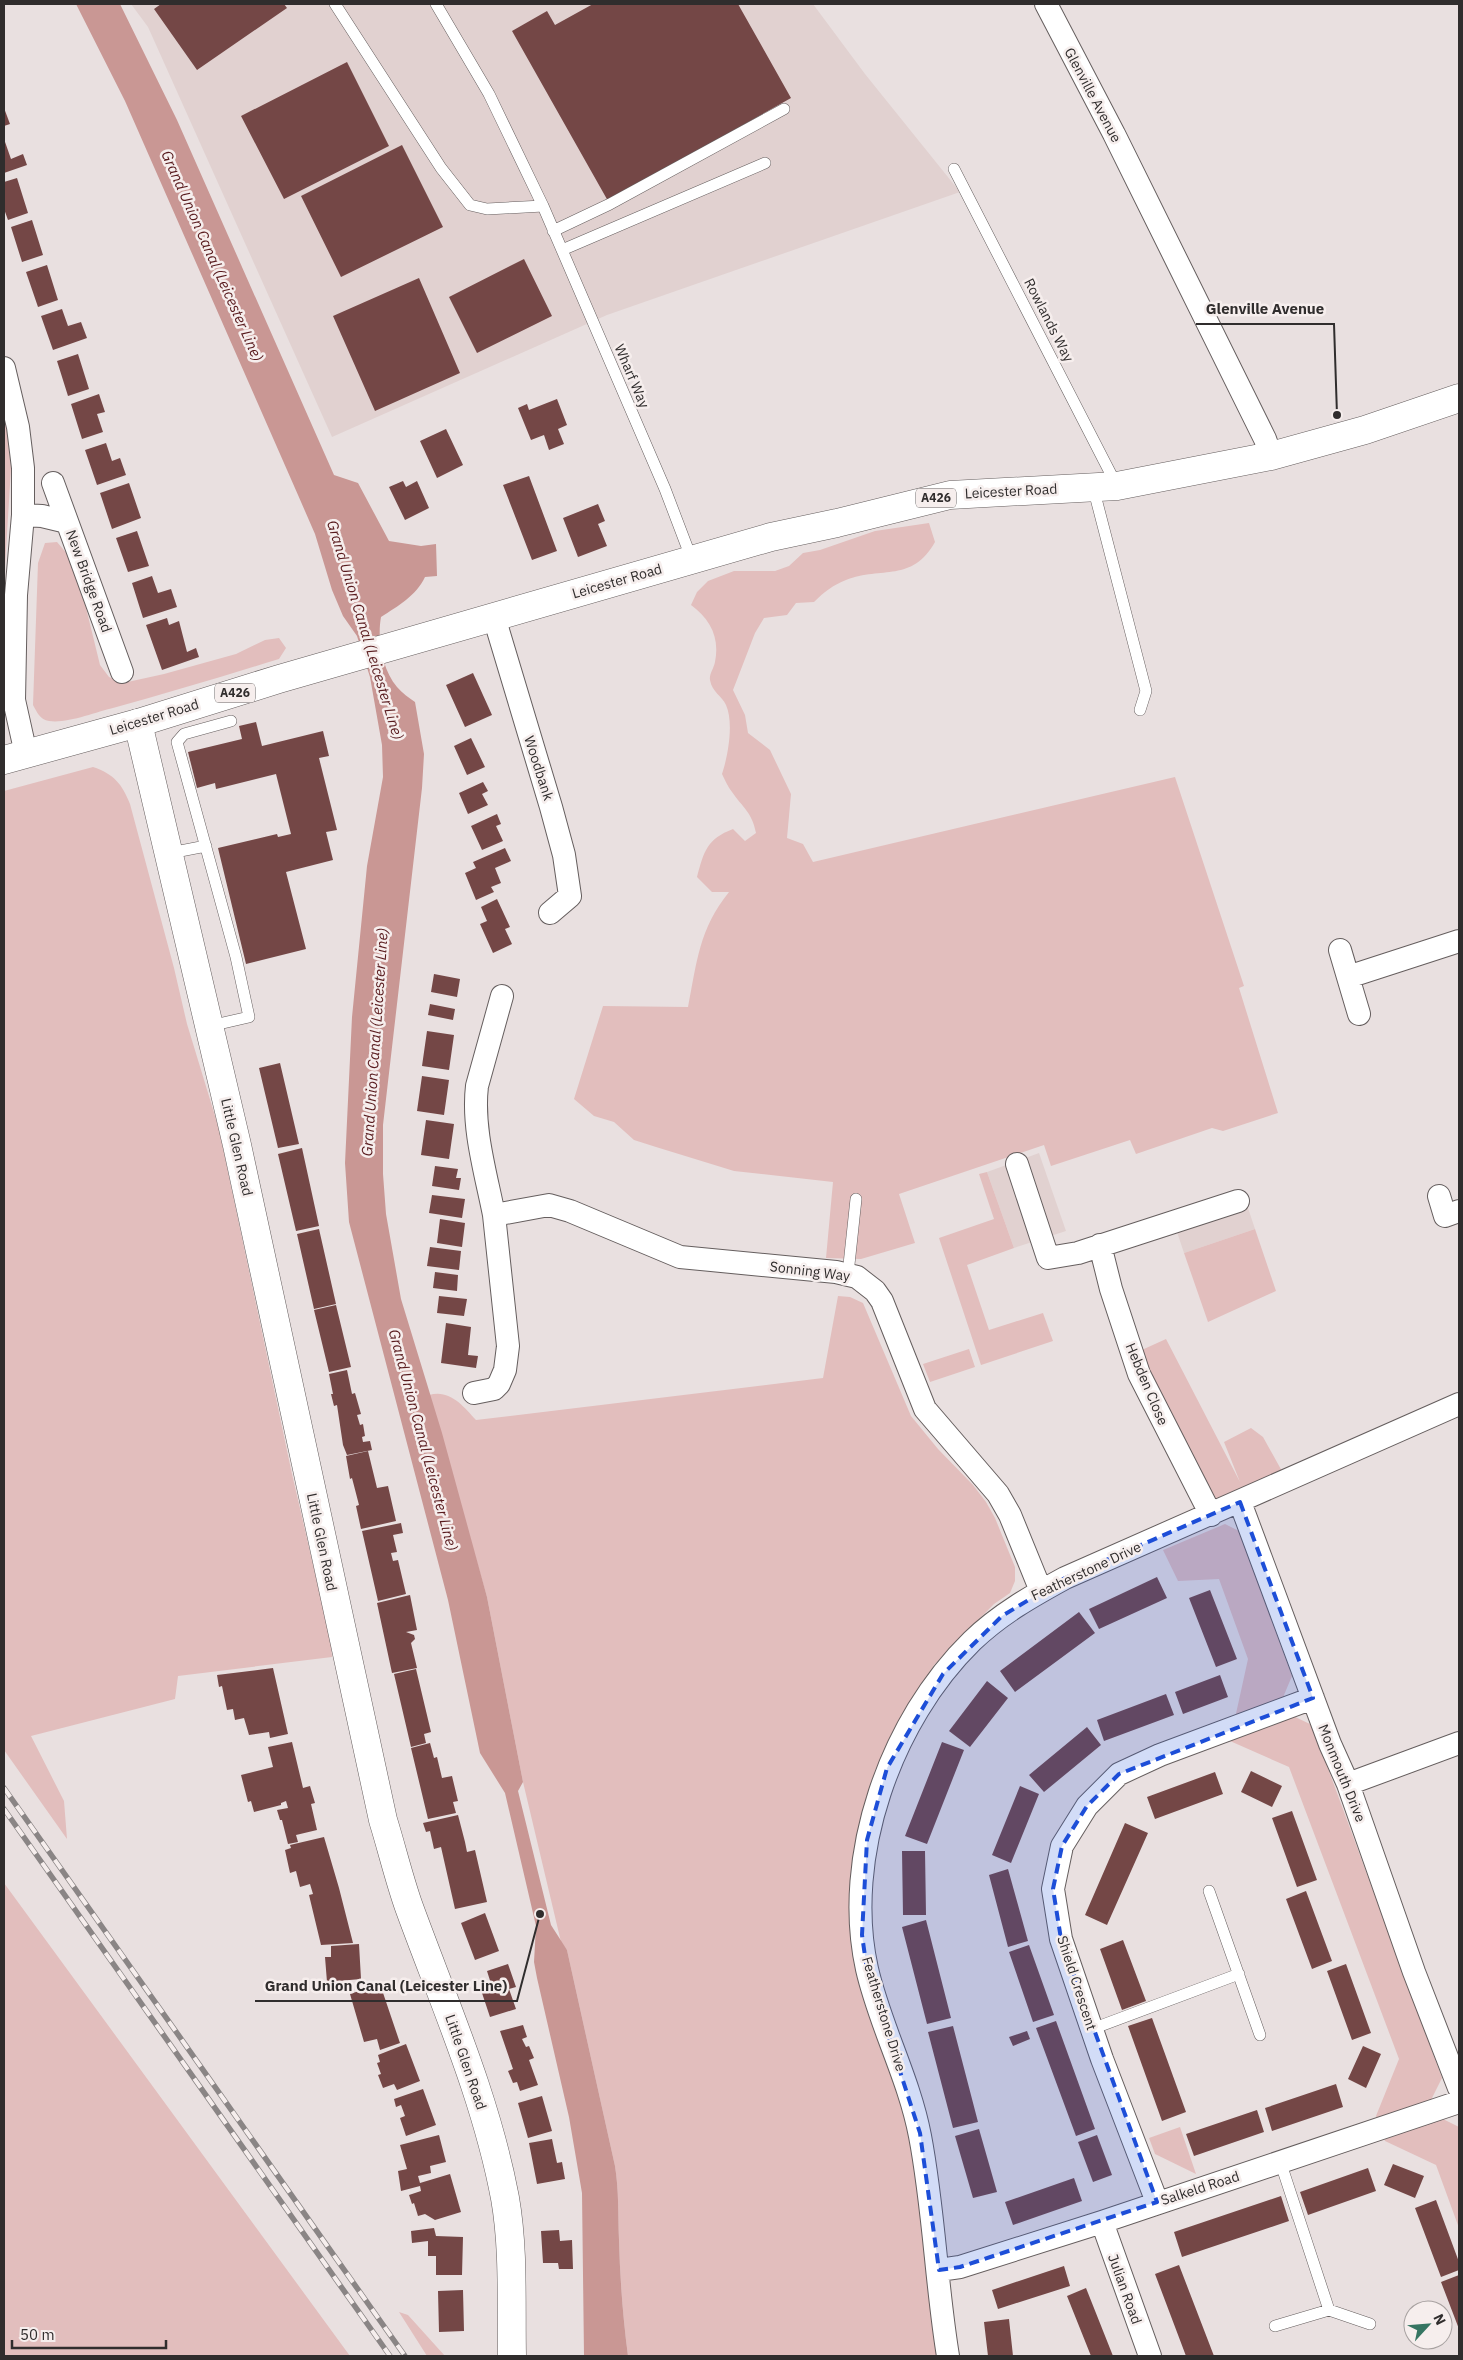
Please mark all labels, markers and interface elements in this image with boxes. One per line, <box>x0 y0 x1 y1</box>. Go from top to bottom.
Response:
street label: Glenville Avenue <box>1060 45 1126 146</box>
water label: Grand Union Canal (Leicester Line) <box>157 147 268 364</box>
street label: Rowlands Way <box>1020 275 1078 365</box>
callout: Glenville Avenue <box>1196 294 1334 324</box>
text: Glenville Avenue <box>1206 299 1324 318</box>
street label: Wharf Way <box>610 341 654 411</box>
street label: Leicester Road <box>964 480 1058 502</box>
road number: A426 <box>916 488 956 508</box>
water label: Grand Union Canal (Leicester Line) <box>323 518 408 742</box>
street label: New Bridge Road <box>62 527 116 635</box>
street label: Leicester Road <box>570 560 664 602</box>
road number: A426 <box>215 684 255 702</box>
street label: Leicester Road <box>107 695 201 739</box>
street label: Woodbank <box>520 733 558 803</box>
water label: Grand Union Canal (Leicester Line) <box>357 927 392 1157</box>
street label: Little Glen Road <box>217 1096 257 1198</box>
street label: Sonning Way <box>769 1257 851 1285</box>
water label: Grand Union Canal (Leicester Line) <box>385 1327 462 1553</box>
street label: Hebden Close <box>1122 1340 1173 1428</box>
street label: Little Glen Road <box>303 1491 341 1593</box>
street label: Featherstone Drive <box>1028 1538 1144 1604</box>
street label: Monmouth Drive <box>1314 1721 1370 1825</box>
street label: Shield Crescent <box>1053 1933 1101 2033</box>
street label: Featherstone Drive <box>858 1954 910 2074</box>
callout: Grand Union Canal (Leicester Line) <box>255 1971 517 2001</box>
text: Grand Union Canal (Leicester Line) <box>265 1976 507 1995</box>
street label: Little Glen Road <box>441 2012 491 2112</box>
street label: Salkeld Road <box>1158 2167 1242 2209</box>
street label: Julian Road <box>1104 2251 1146 2327</box>
north arrow <box>1403 2300 1453 2350</box>
text: N <box>1429 2311 1450 2328</box>
scale bar <box>12 2318 166 2350</box>
text: 50 m <box>20 2325 55 2344</box>

